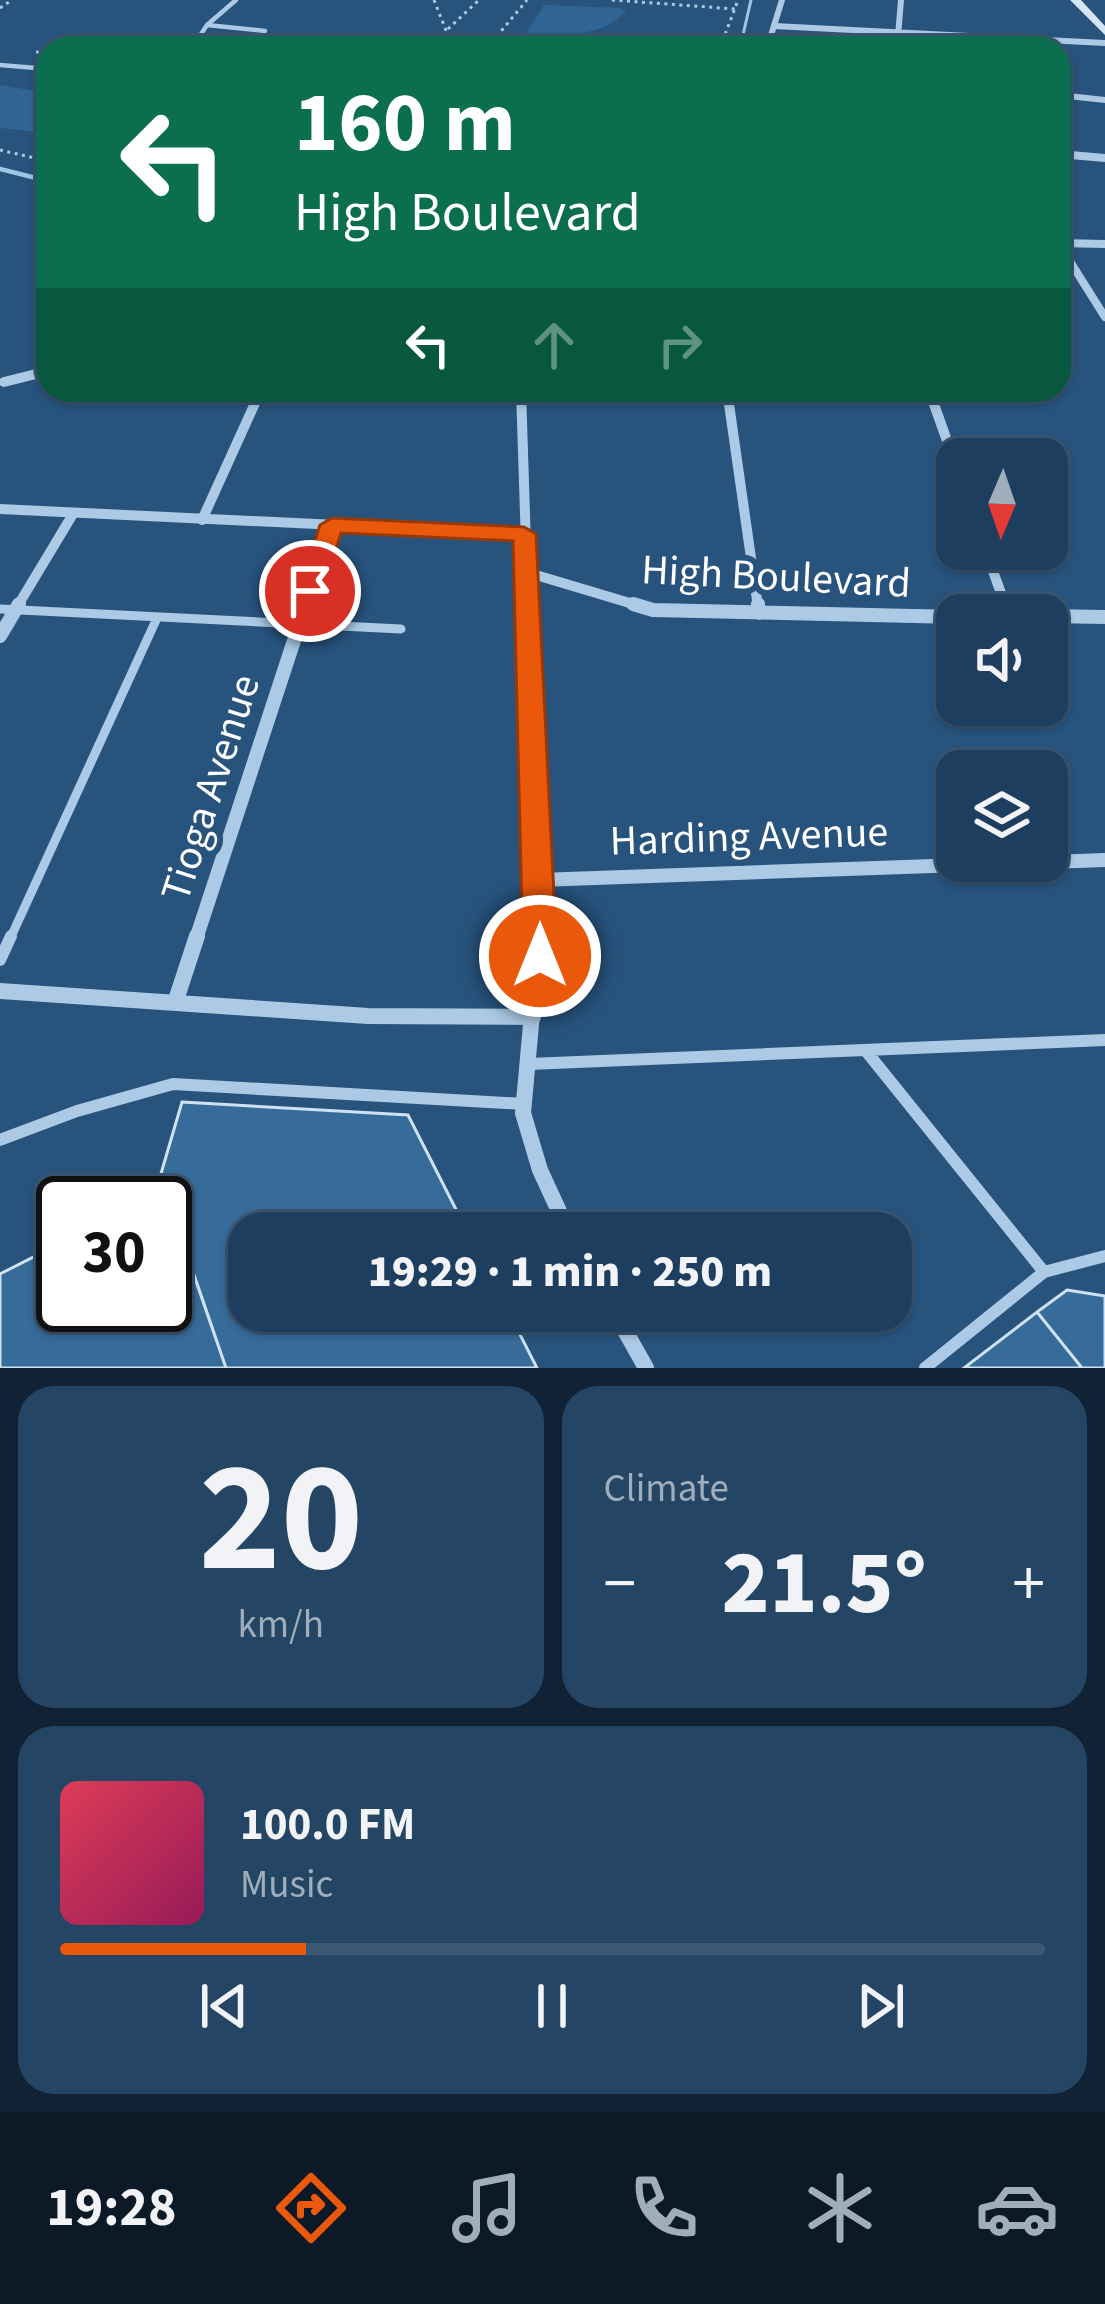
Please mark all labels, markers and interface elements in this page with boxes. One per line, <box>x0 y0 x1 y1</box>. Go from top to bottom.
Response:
text: 160 m <box>294 64 516 184</box>
icon: left <box>96 84 252 240</box>
text: High Boulevard <box>294 175 641 252</box>
icon: left <box>395 312 461 378</box>
icon: ahead <box>521 312 587 378</box>
icon: right <box>647 312 713 378</box>
north arrow <box>936 438 1068 570</box>
map controls <box>936 438 1068 882</box>
pin <box>259 540 361 642</box>
street label: High Boulevard <box>640 540 912 614</box>
icon: arrive <box>277 558 343 624</box>
button: sound <box>936 594 1068 726</box>
street label: Tioga Avenue <box>146 667 276 909</box>
button: layers <box>936 750 1068 882</box>
street label: Harding Avenue <box>609 802 889 872</box>
position arrow <box>477 893 603 1019</box>
speed limit sign: 30 <box>36 1176 192 1332</box>
text: 19:29 · 1 min · 250 m <box>368 1240 772 1304</box>
text: 20 <box>198 1408 363 1630</box>
text: Climate <box>604 1461 729 1517</box>
text: 21.5° <box>722 1520 927 1648</box>
text: − <box>604 1537 636 1631</box>
text: + <box>1012 1537 1045 1631</box>
text: km/h <box>237 1597 324 1653</box>
text: 100.0 FM <box>240 1793 415 1857</box>
text: Music <box>240 1857 333 1913</box>
icon: previous <box>191 1973 257 2039</box>
icon: pause <box>519 1973 585 2039</box>
icon: next <box>848 1973 914 2039</box>
icon: directions <box>269 2166 353 2250</box>
icon: music <box>445 2166 529 2250</box>
icon: phone <box>622 2166 706 2250</box>
icon: climate <box>798 2166 882 2250</box>
icon: car <box>975 2166 1059 2250</box>
text: 19:28 <box>46 2170 176 2247</box>

